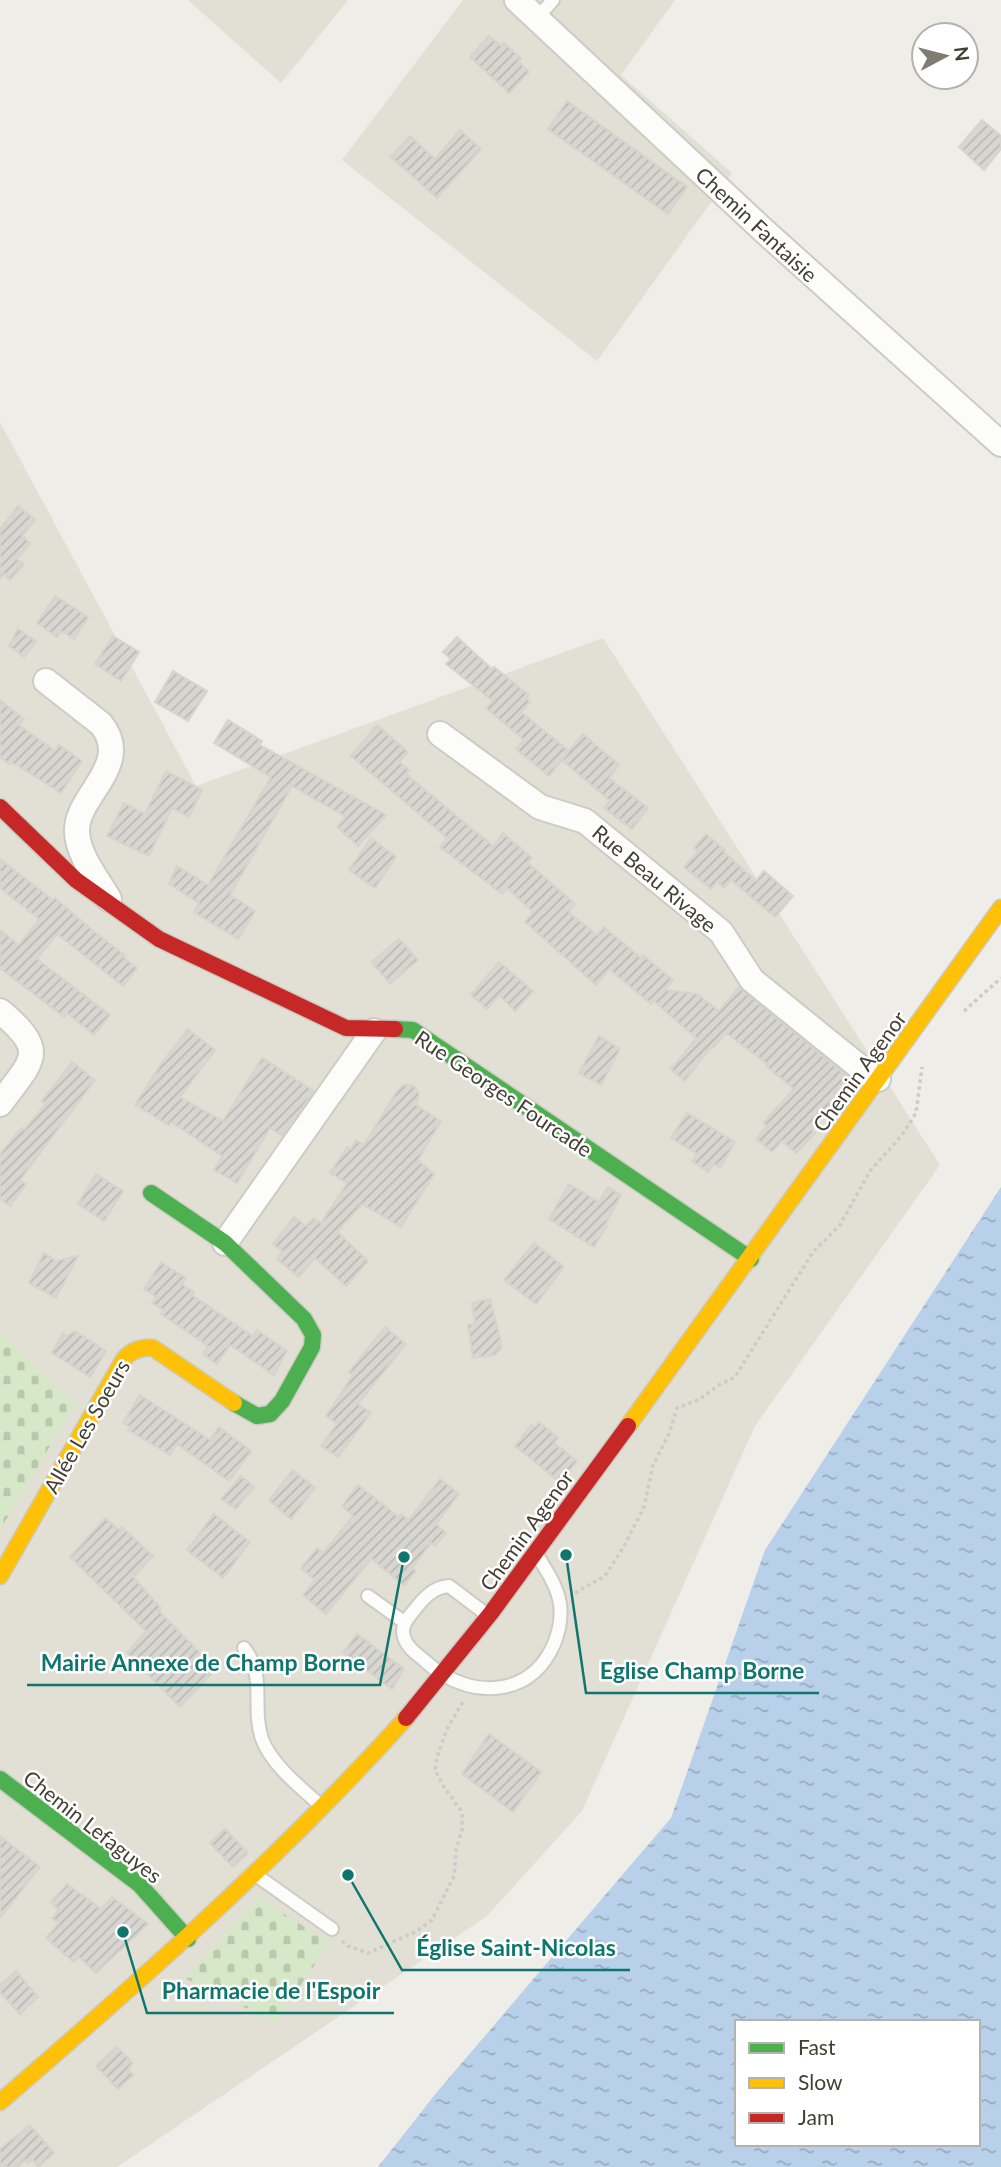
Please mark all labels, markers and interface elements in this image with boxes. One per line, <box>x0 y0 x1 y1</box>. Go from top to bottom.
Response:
north arrow <box>910 21 980 91</box>
text: N <box>950 45 975 63</box>
street label: Chemin Fantaisie <box>691 161 823 287</box>
street label: Rue Beau Rivage <box>588 819 722 937</box>
street label: Chemin Agenor <box>807 1006 911 1136</box>
street label: Rue Georges Fourcade <box>411 1025 597 1161</box>
street label: Allée Les Soeurs <box>38 1355 134 1497</box>
street label: Chemin Agenor <box>474 1465 578 1595</box>
callout: Mairie Annexe de Champ Borne <box>27 1641 380 1685</box>
text: Mairie Annexe de Champ Borne <box>41 1648 365 1676</box>
callout: Eglise Champ Borne <box>586 1649 819 1693</box>
text: Eglise Champ Borne <box>600 1656 804 1684</box>
street label: Chemin Lefaguyes <box>19 1764 167 1888</box>
callout: Église Saint-Nicolas <box>402 1926 630 1970</box>
text: Église Saint-Nicolas <box>416 1933 616 1961</box>
callout: Pharmacie de l'Espoir <box>147 1969 394 2013</box>
text: Pharmacie de l'Espoir <box>162 1976 381 2004</box>
legend <box>735 2020 980 2146</box>
text: Fast <box>798 2034 836 2059</box>
text: Slow <box>798 2069 843 2094</box>
text: Jam <box>798 2104 834 2129</box>

